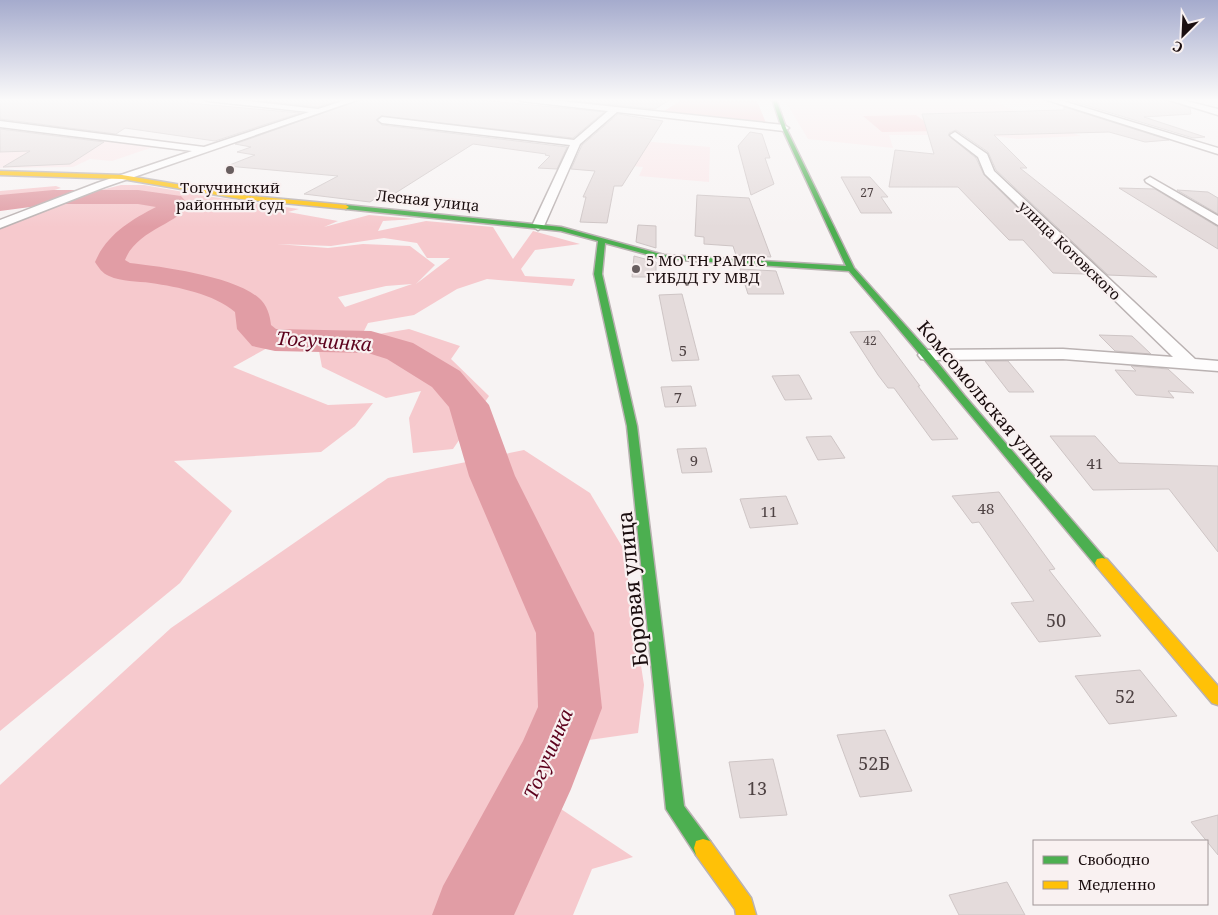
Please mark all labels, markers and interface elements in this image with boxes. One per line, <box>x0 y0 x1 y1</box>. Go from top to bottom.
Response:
north arrow <box>1158 10 1208 60</box>
text: С <box>1169 37 1186 58</box>
marker: Тогучинский районный суд <box>224 164 236 176</box>
place label: Тогучинский районный суд <box>176 177 284 214</box>
house number: 27 <box>860 184 874 201</box>
street label: Лесная улица <box>375 185 481 215</box>
street label: улица Котовского <box>1014 196 1126 304</box>
place label: 5 МО ТН РАМТС ГИБДД ГУ МВД <box>646 250 765 287</box>
marker: 5 МО ТН РАМТС ГИБДД ГУ МВД <box>630 263 642 275</box>
street label: Комсомольская улица <box>912 315 1062 487</box>
water label: Тогучинка <box>275 325 373 357</box>
house number: 42 <box>863 332 877 349</box>
house number: 5 <box>679 340 687 360</box>
house number: 7 <box>674 387 682 407</box>
house number: 9 <box>690 450 698 470</box>
house number: 41 <box>1087 453 1103 473</box>
house number: 48 <box>978 498 994 518</box>
house number: 11 <box>761 501 777 521</box>
street label: Боровая улица <box>610 510 654 668</box>
house number: 50 <box>1046 608 1066 632</box>
house number: 52 <box>1115 684 1135 708</box>
water label: Тогучинка <box>517 705 579 803</box>
house number: 52Б <box>858 751 890 775</box>
house number: 13 <box>747 776 767 800</box>
legend <box>1033 840 1208 905</box>
text: Свободно <box>1078 849 1150 869</box>
text: Медленно <box>1078 874 1156 894</box>

